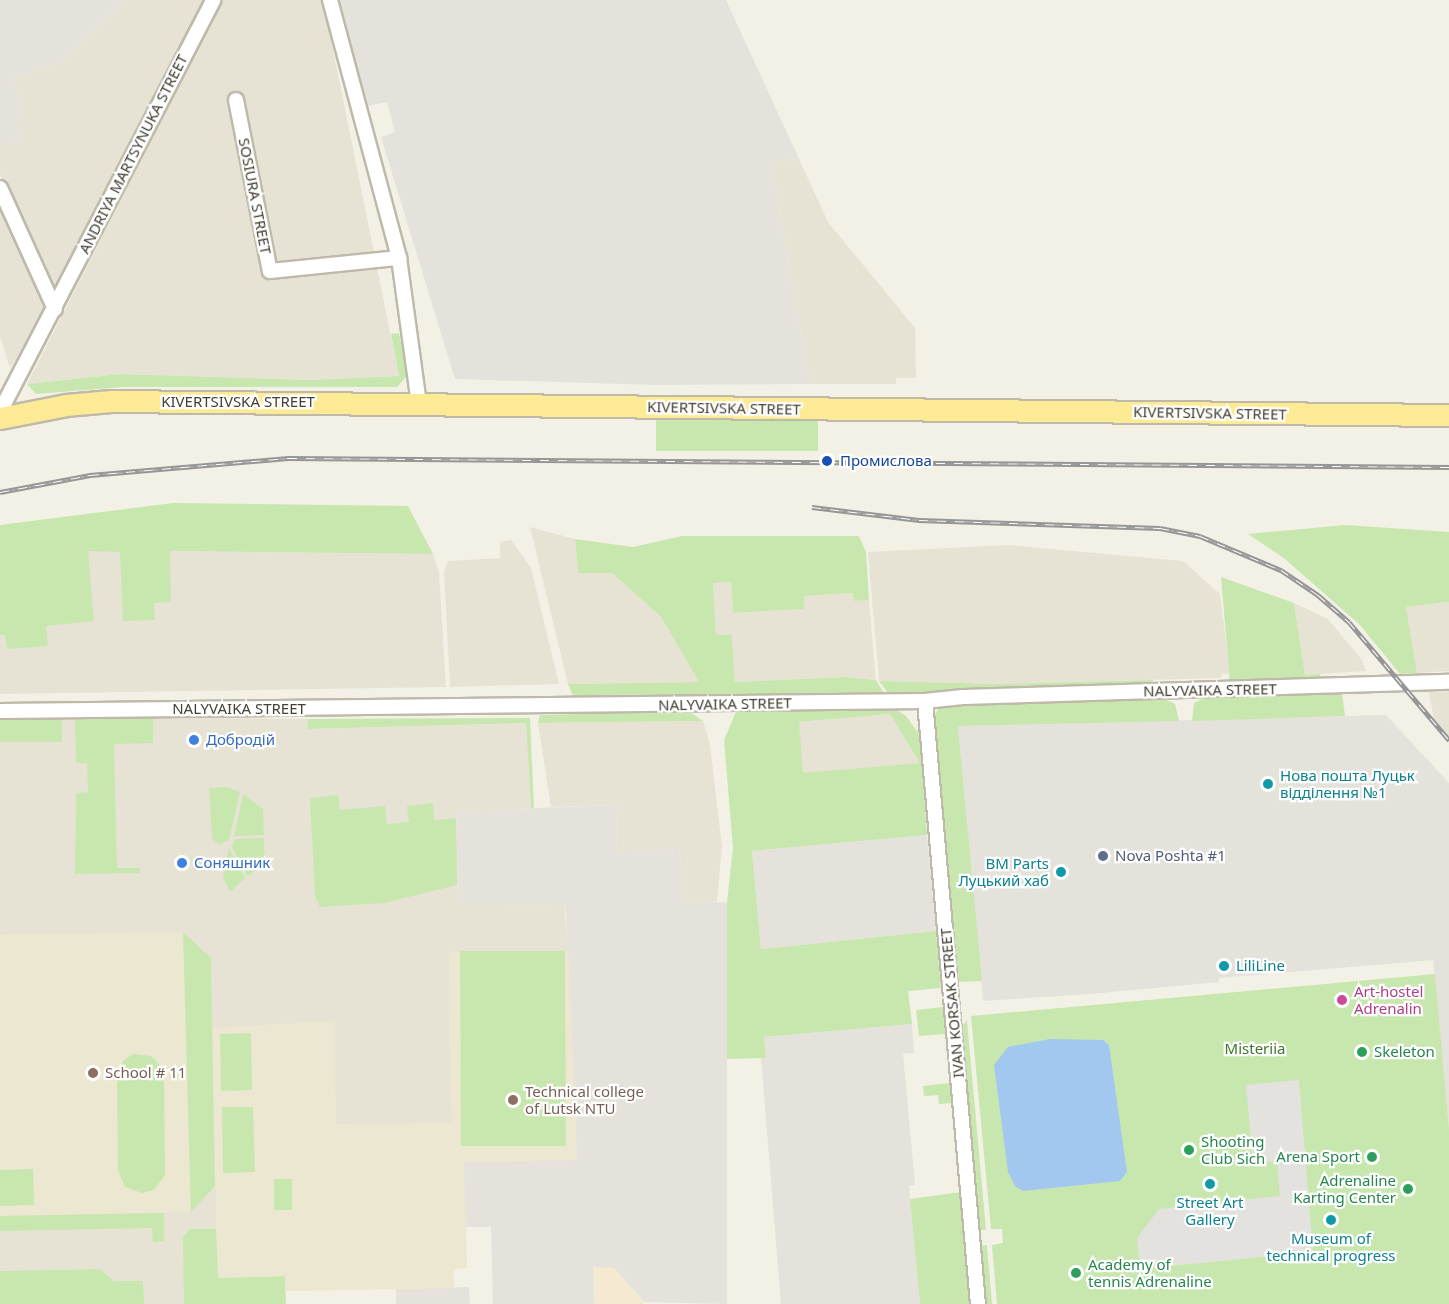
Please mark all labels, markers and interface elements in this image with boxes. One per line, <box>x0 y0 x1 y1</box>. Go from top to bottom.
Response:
street label: ANDRIYA MARTSYNUKA STREET <box>75 51 191 257</box>
street label: SOSIURA STREET <box>235 136 275 256</box>
street label: KIVERTSIVSKA STREET <box>161 393 315 411</box>
street label: KIVERTSIVSKA STREET <box>647 398 801 418</box>
street label: KIVERTSIVSKA STREET <box>1133 403 1287 423</box>
marker: Промислова <box>818 452 836 470</box>
place label: Промислова <box>840 452 932 470</box>
street label: NALYVAIKA STREET <box>1143 680 1277 700</box>
street label: NALYVAIKA STREET <box>658 694 792 714</box>
street label: NALYVAIKA STREET <box>172 700 306 718</box>
place label: Добродій <box>206 731 275 749</box>
marker: Добродій <box>187 733 201 747</box>
place label: Нова пошта Луцьк відділення №1 <box>1280 766 1415 801</box>
marker: Нова пошта Луцьк відділення №1 <box>1261 777 1275 791</box>
place label: Nova Poshta #1 <box>1115 847 1226 865</box>
marker: Nova Poshta #1 <box>1096 849 1110 863</box>
place label: Соняшник <box>194 854 270 872</box>
place label: BM Parts Луцький хаб <box>958 854 1049 889</box>
marker: Соняшник <box>175 856 189 870</box>
marker: BM Parts Луцький хаб <box>1054 865 1068 879</box>
street label: IVAN KORSAK STREET <box>936 927 968 1079</box>
place label: LiliLine <box>1236 957 1285 975</box>
marker: LiliLine <box>1217 959 1231 973</box>
place label: Art-hostel Adrenalin <box>1354 982 1423 1017</box>
marker: Art-hostel Adrenalin <box>1335 993 1349 1007</box>
park label: Misteriia <box>1225 1040 1285 1058</box>
place label: Skeleton <box>1374 1043 1435 1061</box>
marker: Skeleton <box>1355 1045 1369 1059</box>
place label: School # 11 <box>105 1064 186 1082</box>
marker: School # 11 <box>86 1066 100 1080</box>
place label: Technical college of Lutsk NTU <box>525 1082 644 1117</box>
marker: Technical college of Lutsk NTU <box>506 1093 520 1107</box>
place label: Shooting Club Sich <box>1201 1132 1265 1167</box>
marker: Shooting Club Sich <box>1182 1143 1196 1157</box>
place label: Arena Sport <box>1276 1148 1360 1166</box>
marker: Arena Sport <box>1365 1150 1379 1164</box>
place label: Adrenaline Karting Center <box>1293 1171 1396 1206</box>
marker: Street Art Gallery <box>1203 1177 1217 1191</box>
marker: Adrenaline Karting Center <box>1401 1182 1415 1196</box>
place label: Street Art Gallery <box>1177 1193 1243 1228</box>
marker: Museum of technical progress <box>1324 1213 1338 1227</box>
place label: Museum of technical progress <box>1266 1229 1396 1264</box>
place label: Academy of tennis Adrenaline <box>1088 1255 1212 1290</box>
marker: Academy of tennis Adrenaline <box>1069 1266 1083 1280</box>

